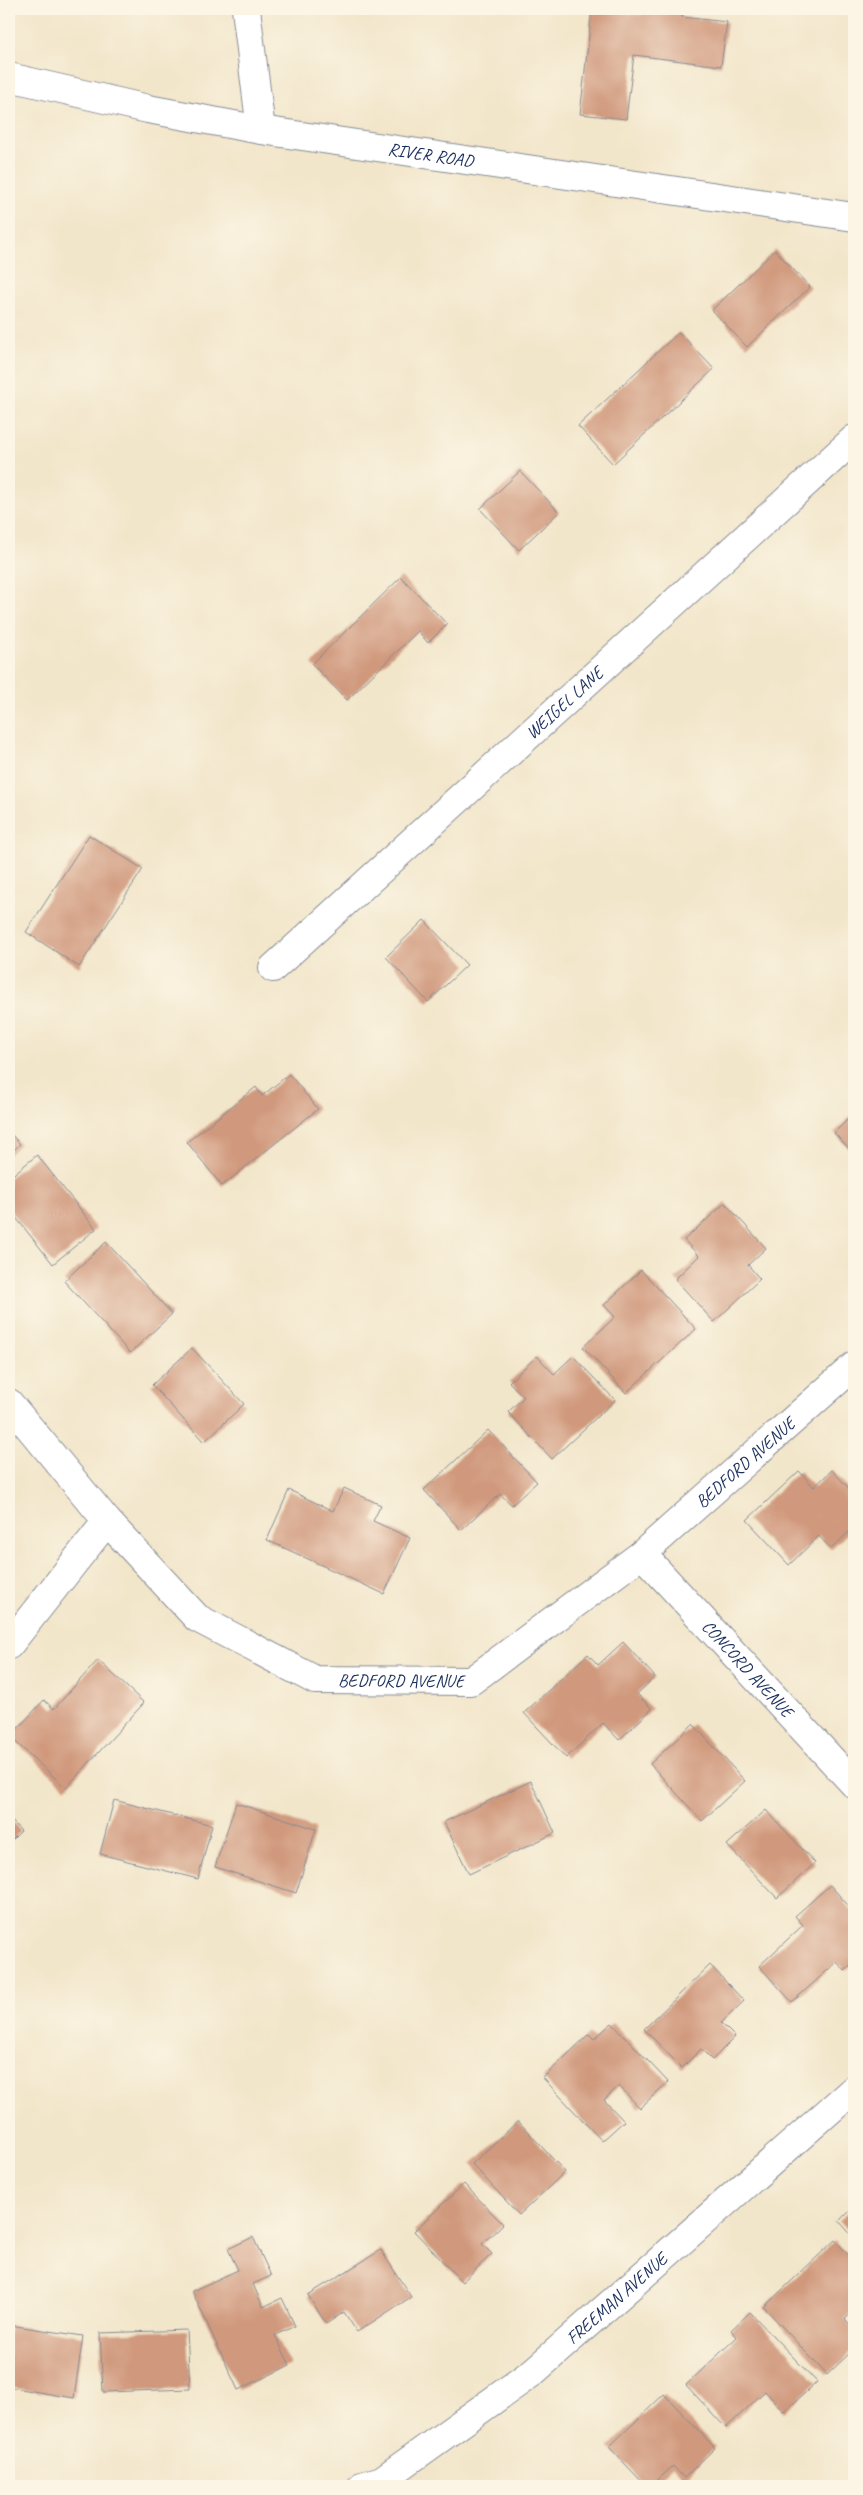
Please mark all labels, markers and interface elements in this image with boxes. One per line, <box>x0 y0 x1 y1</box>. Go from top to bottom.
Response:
street label: RIVER ROAD <box>387 138 476 172</box>
street label: WEIGEL LANE <box>521 661 609 744</box>
street label: BEDFORD AVENUE <box>691 1411 801 1512</box>
street label: CONCORD AVENUE <box>697 1615 800 1724</box>
street label: BEDFORD AVENUE <box>338 1669 466 1692</box>
street label: FREEMAN AVENUE <box>562 2246 674 2349</box>

